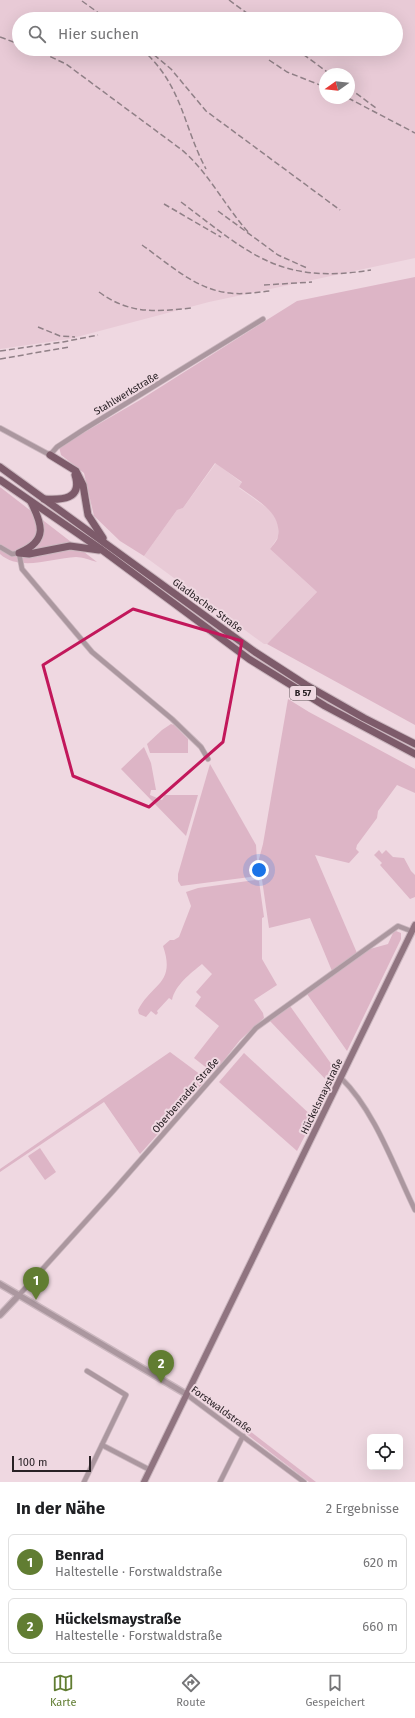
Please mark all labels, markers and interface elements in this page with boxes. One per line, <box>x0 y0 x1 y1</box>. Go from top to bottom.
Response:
search box <box>12 12 403 56</box>
icon: search <box>26 23 48 45</box>
text: Hier suchen <box>58 25 139 43</box>
north arrow <box>319 68 355 104</box>
street label: Stahlwerkstraße <box>92 370 161 418</box>
street label: Gladbacher Straße <box>170 576 245 635</box>
road number: B 57 <box>290 686 316 700</box>
your location <box>249 860 269 880</box>
street label: Oberbenrader Straße <box>150 1056 222 1136</box>
street label: Hückelsmaystraße <box>298 1057 345 1136</box>
pin: 1 <box>23 1267 49 1300</box>
pin: 2 <box>148 1350 174 1383</box>
street label: Forstwaldstraße <box>189 1384 254 1436</box>
map controls <box>367 1434 403 1470</box>
button: locate <box>367 1434 403 1470</box>
scale bar <box>12 1454 91 1473</box>
text: 100 m <box>18 1456 47 1469</box>
text: In der Nähe <box>16 1498 105 1519</box>
text: 2 Ergebnisse <box>326 1501 399 1516</box>
text: Benrad <box>55 1546 104 1564</box>
text: 1 <box>27 1555 33 1570</box>
text: 620 m <box>363 1555 398 1570</box>
text: Haltestelle · Forstwaldstraße <box>55 1564 222 1579</box>
text: Hückelsmaystraße <box>55 1610 181 1628</box>
text: 2 <box>27 1619 33 1634</box>
text: 660 m <box>362 1619 398 1634</box>
text: Haltestelle · Forstwaldstraße <box>55 1628 222 1643</box>
tab: Karte <box>50 1672 76 1709</box>
tab: Route <box>176 1672 205 1709</box>
tab: Gespeichert <box>305 1672 365 1709</box>

